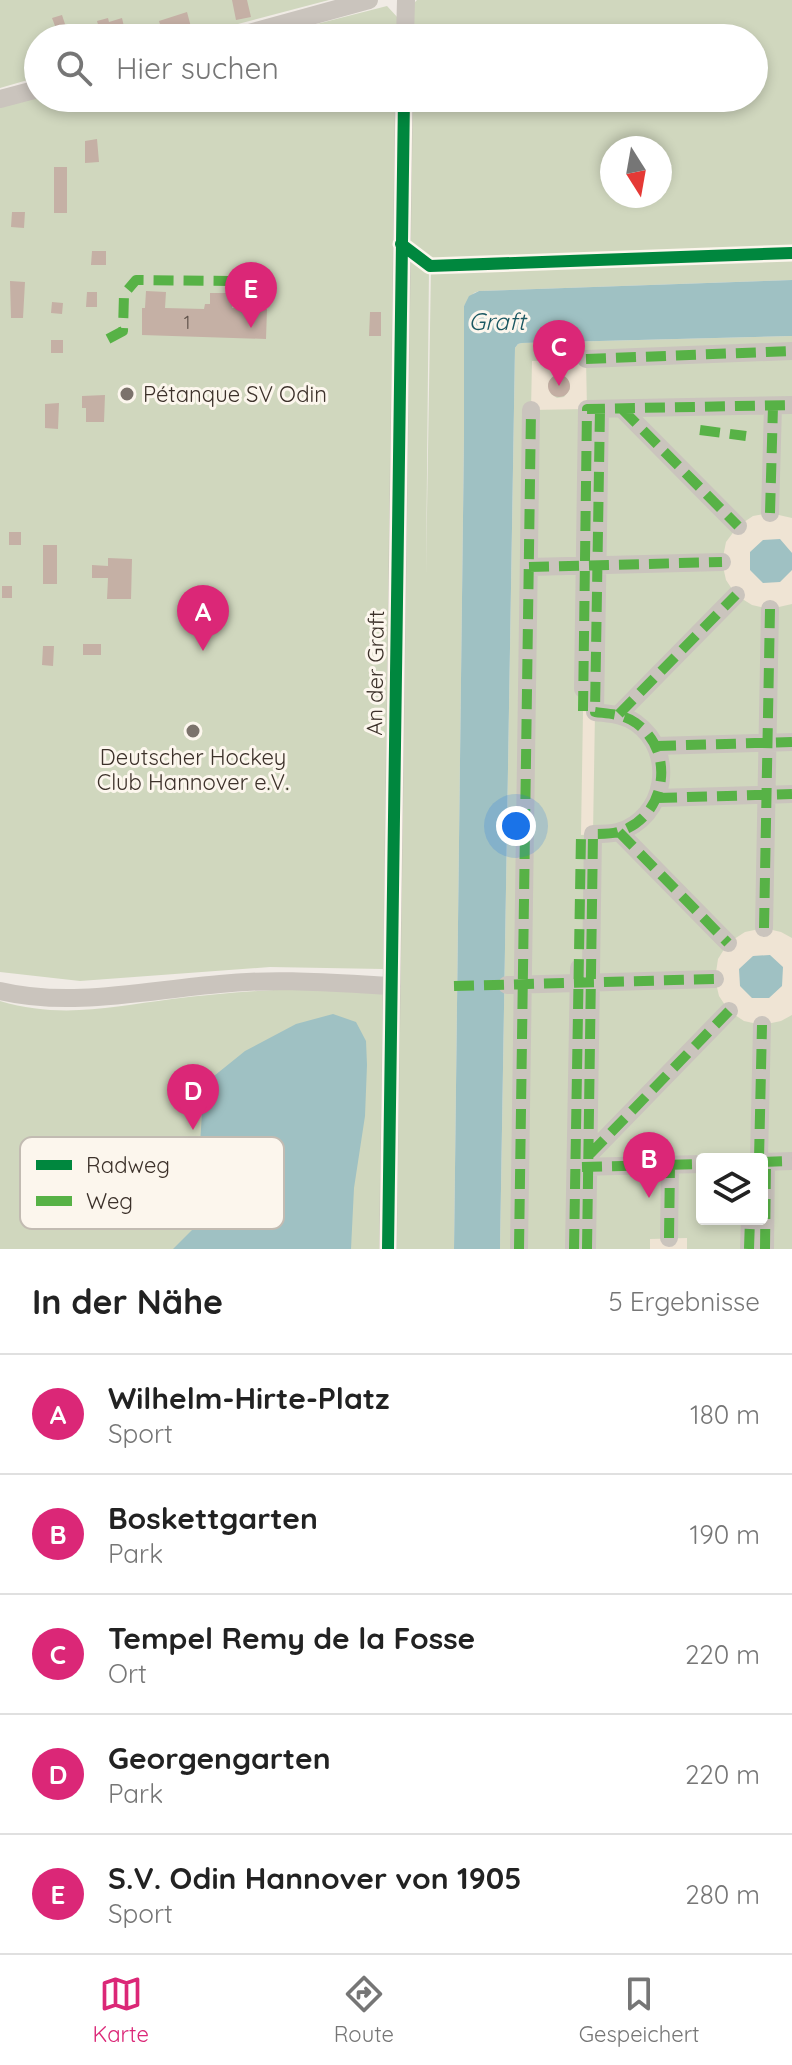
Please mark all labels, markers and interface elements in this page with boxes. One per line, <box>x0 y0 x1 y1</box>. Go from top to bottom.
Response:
search box <box>24 24 768 112</box>
icon: search <box>52 46 96 90</box>
text: Hier suchen <box>116 49 279 87</box>
north arrow <box>600 136 672 208</box>
pin: E <box>225 262 277 328</box>
water label: Graft <box>468 306 528 336</box>
house number: 1 <box>184 311 190 334</box>
pin: C <box>533 320 585 386</box>
place label: Pétanque SV Odin <box>143 380 327 408</box>
marker: Pétanque SV Odin <box>118 385 136 403</box>
pin: A <box>177 585 229 651</box>
street label: An der Graft <box>360 610 390 736</box>
marker: Deutscher Hockey Club Hannover e.V. <box>184 722 202 740</box>
place label: Deutscher Hockey Club Hannover e.V. <box>97 743 289 796</box>
your location <box>496 806 536 846</box>
pin: D <box>167 1064 219 1130</box>
pin: B <box>623 1132 675 1198</box>
legend <box>20 1137 284 1229</box>
text: Radweg <box>86 1151 170 1179</box>
map controls <box>696 1153 768 1225</box>
button: layers <box>696 1153 768 1225</box>
text: Weg <box>86 1187 133 1215</box>
text: In der Nähe <box>32 1280 223 1323</box>
text: 5 Ergebnisse <box>609 1285 760 1318</box>
text: Wilhelm-Hirte-Platz <box>108 1379 390 1417</box>
text: A <box>50 1398 66 1431</box>
text: 180 m <box>690 1398 760 1431</box>
text: Sport <box>108 1417 173 1450</box>
text: Boskettgarten <box>108 1499 318 1537</box>
text: B <box>49 1518 67 1551</box>
text: 190 m <box>690 1518 760 1551</box>
text: Park <box>108 1537 163 1570</box>
text: Tempel Remy de la Fosse <box>108 1619 475 1657</box>
text: C <box>50 1638 66 1671</box>
text: 220 m <box>685 1638 760 1671</box>
text: Ort <box>108 1657 147 1690</box>
text: Georgengarten <box>108 1739 331 1777</box>
text: D <box>49 1758 67 1791</box>
text: 220 m <box>685 1758 760 1791</box>
text: Park <box>108 1777 163 1810</box>
text: S.V. Odin Hannover von 1905 <box>108 1859 522 1897</box>
text: E <box>51 1878 65 1911</box>
text: 280 m <box>685 1878 760 1911</box>
text: Sport <box>108 1897 173 1930</box>
tab: Karte <box>92 1972 149 2048</box>
tab: Route <box>334 1972 394 2048</box>
tab: Gespeichert <box>579 1972 700 2048</box>

